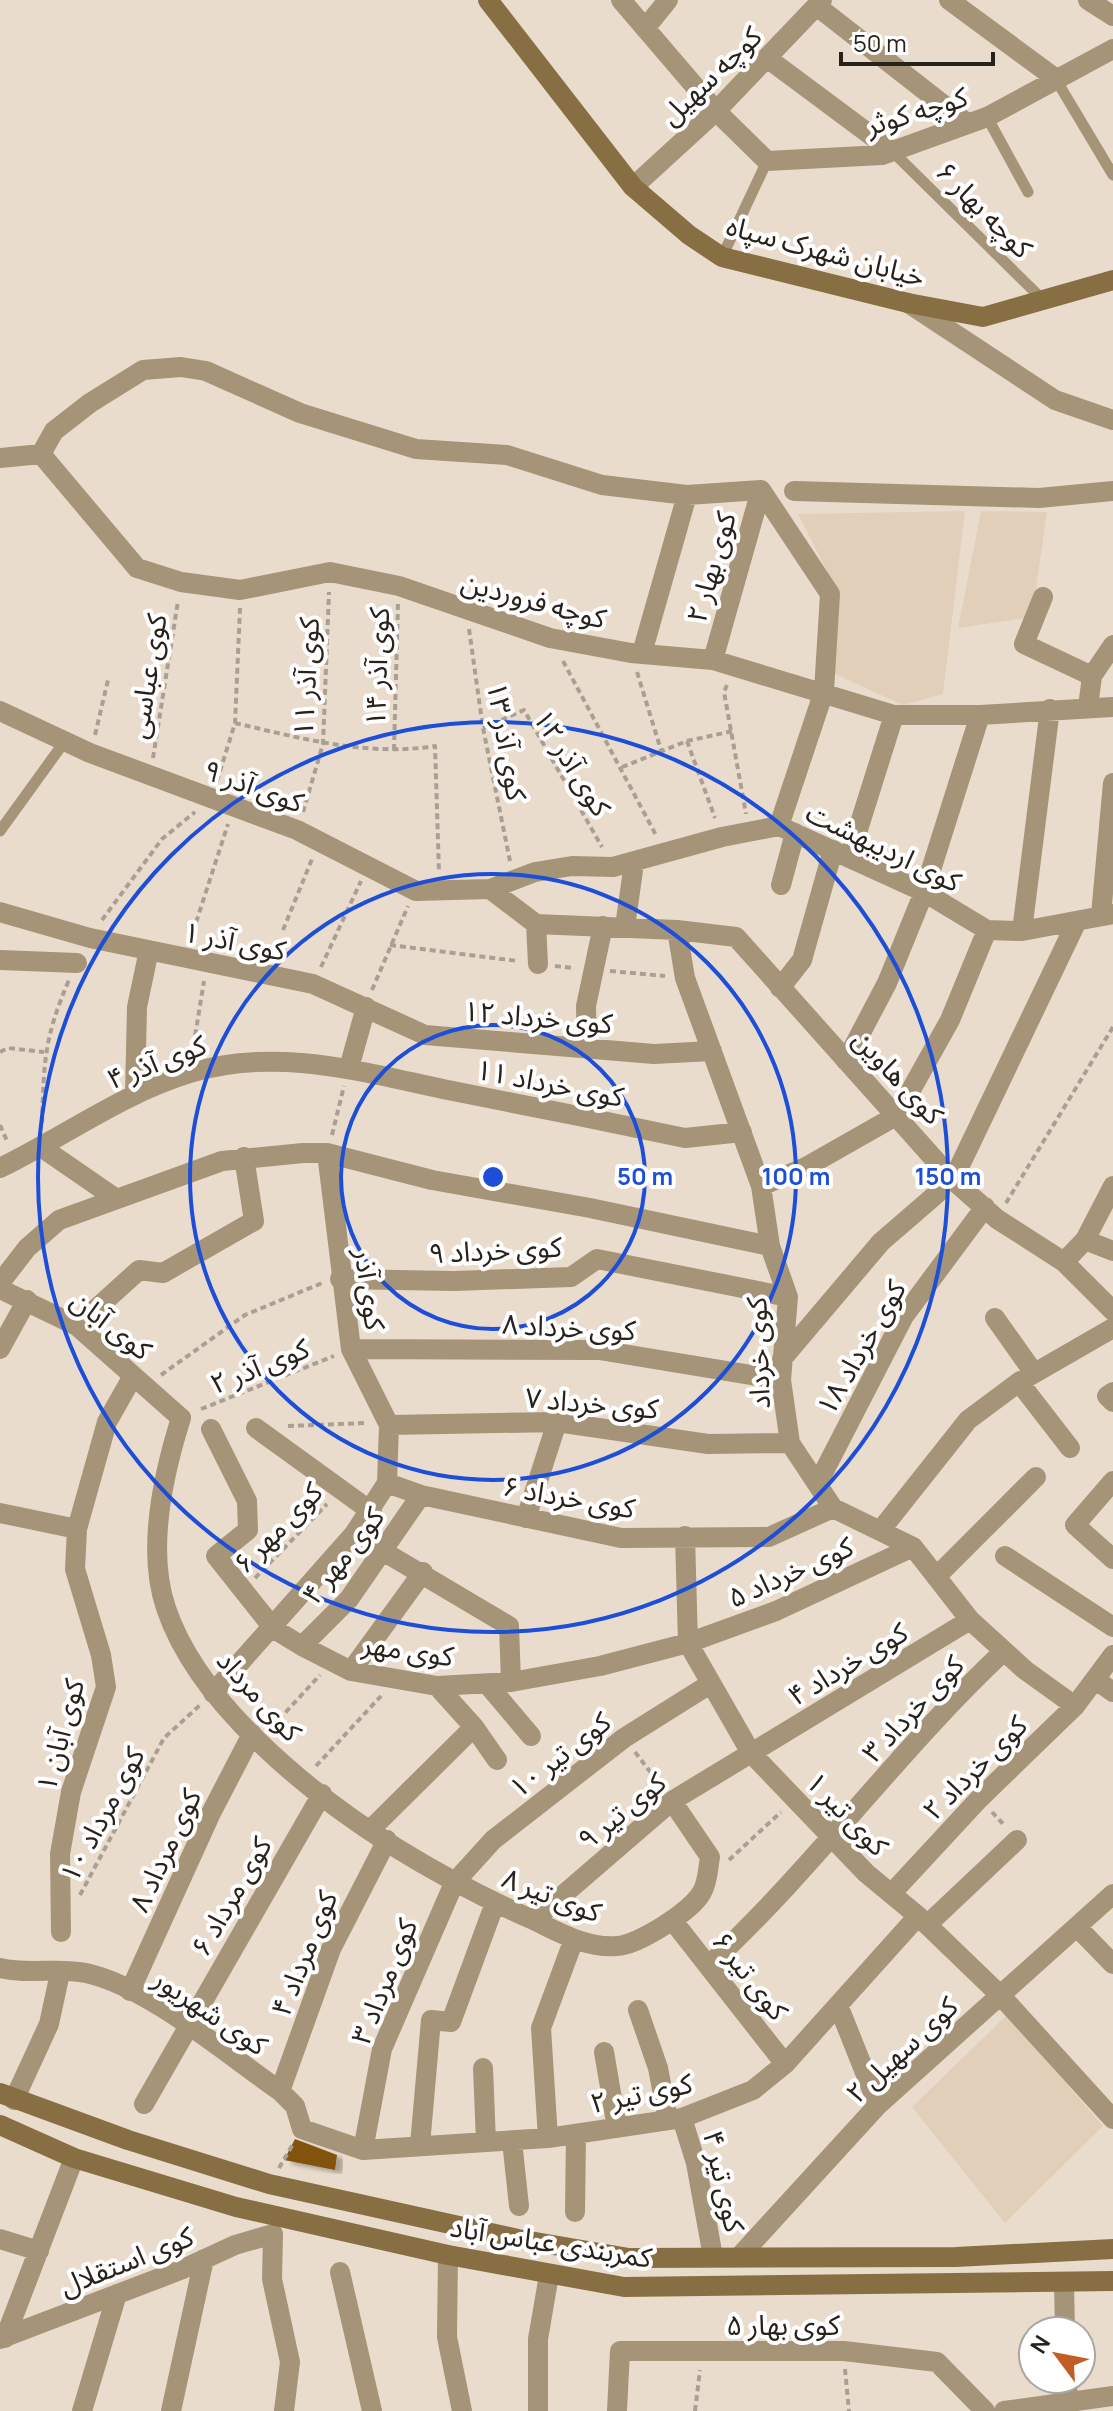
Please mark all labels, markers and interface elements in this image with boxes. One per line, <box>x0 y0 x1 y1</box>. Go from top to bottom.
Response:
scale bar <box>841 16 993 66</box>
street label: کوچه سهیل <box>651 17 769 133</box>
text: 50 m <box>853 26 907 59</box>
street label: کوچه کوثر <box>859 76 972 144</box>
street label: کوچه بهار ۶ <box>928 152 1042 266</box>
street label: خیابان شهرک سپاه <box>723 205 929 295</box>
street label: کوی بهار ۲ <box>676 507 744 627</box>
street label: کوچه فروردین <box>457 561 611 637</box>
street label: کوی آذر ۱۴ <box>355 606 397 727</box>
street label: کوی عباسی <box>117 610 175 741</box>
street label: کوی آذر ۱۱ <box>283 616 327 738</box>
street label: کوی آذر ۱۳ <box>479 679 537 804</box>
street label: کوی آذر ۱۲ <box>525 701 621 823</box>
street label: کوی آذر ۹ <box>199 749 310 821</box>
street label: کوی اردیبهشت <box>800 792 968 900</box>
street label: کوی آذر ۱ <box>181 911 290 969</box>
street label: کوی خرداد ۱۲ <box>462 991 615 1041</box>
street label: کوی هاوین <box>845 1020 953 1132</box>
street label: کوی آذر ۴ <box>101 1025 212 1097</box>
street label: کوی خرداد ۱۱ <box>473 1049 627 1115</box>
text: 50 m <box>617 1159 673 1192</box>
text: 100 m <box>762 1159 830 1192</box>
text: 150 m <box>915 1159 981 1192</box>
centre of rings <box>479 1163 507 1191</box>
street label: کوی خرداد ۹ <box>427 1227 563 1271</box>
street label: کوی آذر <box>346 1245 396 1333</box>
street label: کوی خرداد ۱۸ <box>806 1272 914 1421</box>
street label: کوی آبان <box>64 1280 161 1368</box>
street label: کوی خرداد <box>736 1296 778 1410</box>
street label: کوی خرداد ۸ <box>501 1304 637 1348</box>
street label: کوی آذر ۲ <box>204 1328 315 1402</box>
street label: کوی خرداد ۷ <box>524 1377 661 1427</box>
street label: کوی خرداد ۶ <box>500 1466 638 1526</box>
street label: کوی مهر ۶ <box>224 1473 330 1581</box>
street label: کوی مهر ۴ <box>292 1498 392 1611</box>
street label: کوی خرداد ۵ <box>721 1526 859 1615</box>
street label: کوی خرداد ۴ <box>780 1612 914 1714</box>
street label: کوی مهر <box>359 1624 456 1674</box>
street label: کوی مرداد <box>209 1641 311 1749</box>
street label: کوی خرداد ۳ <box>853 1646 972 1770</box>
street label: کوی آبان ۱ <box>26 1674 92 1795</box>
street label: کوی تیر ۱۰ <box>500 1702 618 1806</box>
street label: کوی خرداد ۲ <box>913 1706 1035 1828</box>
street label: کوی مرداد ۱۰ <box>50 1740 153 1888</box>
street label: کوی تیر ۹ <box>569 1762 673 1857</box>
street label: کوی تیر ۱ <box>798 1763 898 1864</box>
street label: کوی مرداد ۸ <box>119 1782 209 1918</box>
street label: کوی مرداد ۶ <box>181 1829 280 1962</box>
street label: کوی تیر ۸ <box>497 1858 607 1930</box>
street label: کوی مرداد ۴ <box>261 1884 345 2021</box>
street label: کوی مرداد ۳ <box>341 1912 425 2049</box>
street label: کوی تیر ۶ <box>704 1923 798 2028</box>
street label: کوی شهریور <box>146 1958 276 2063</box>
street label: کوی سهیل ۲ <box>837 1987 966 2111</box>
street label: کوی تیر ۲ <box>587 2063 696 2121</box>
street label: کوی تیر ۴ <box>695 2126 755 2236</box>
street label: کمربندی عباس آباد <box>447 2206 655 2276</box>
street label: کوی استقلال <box>54 2216 199 2304</box>
street label: کوی بهار ۵ <box>726 2305 840 2343</box>
north arrow <box>1017 2315 1097 2395</box>
text: N <box>1023 2330 1057 2359</box>

